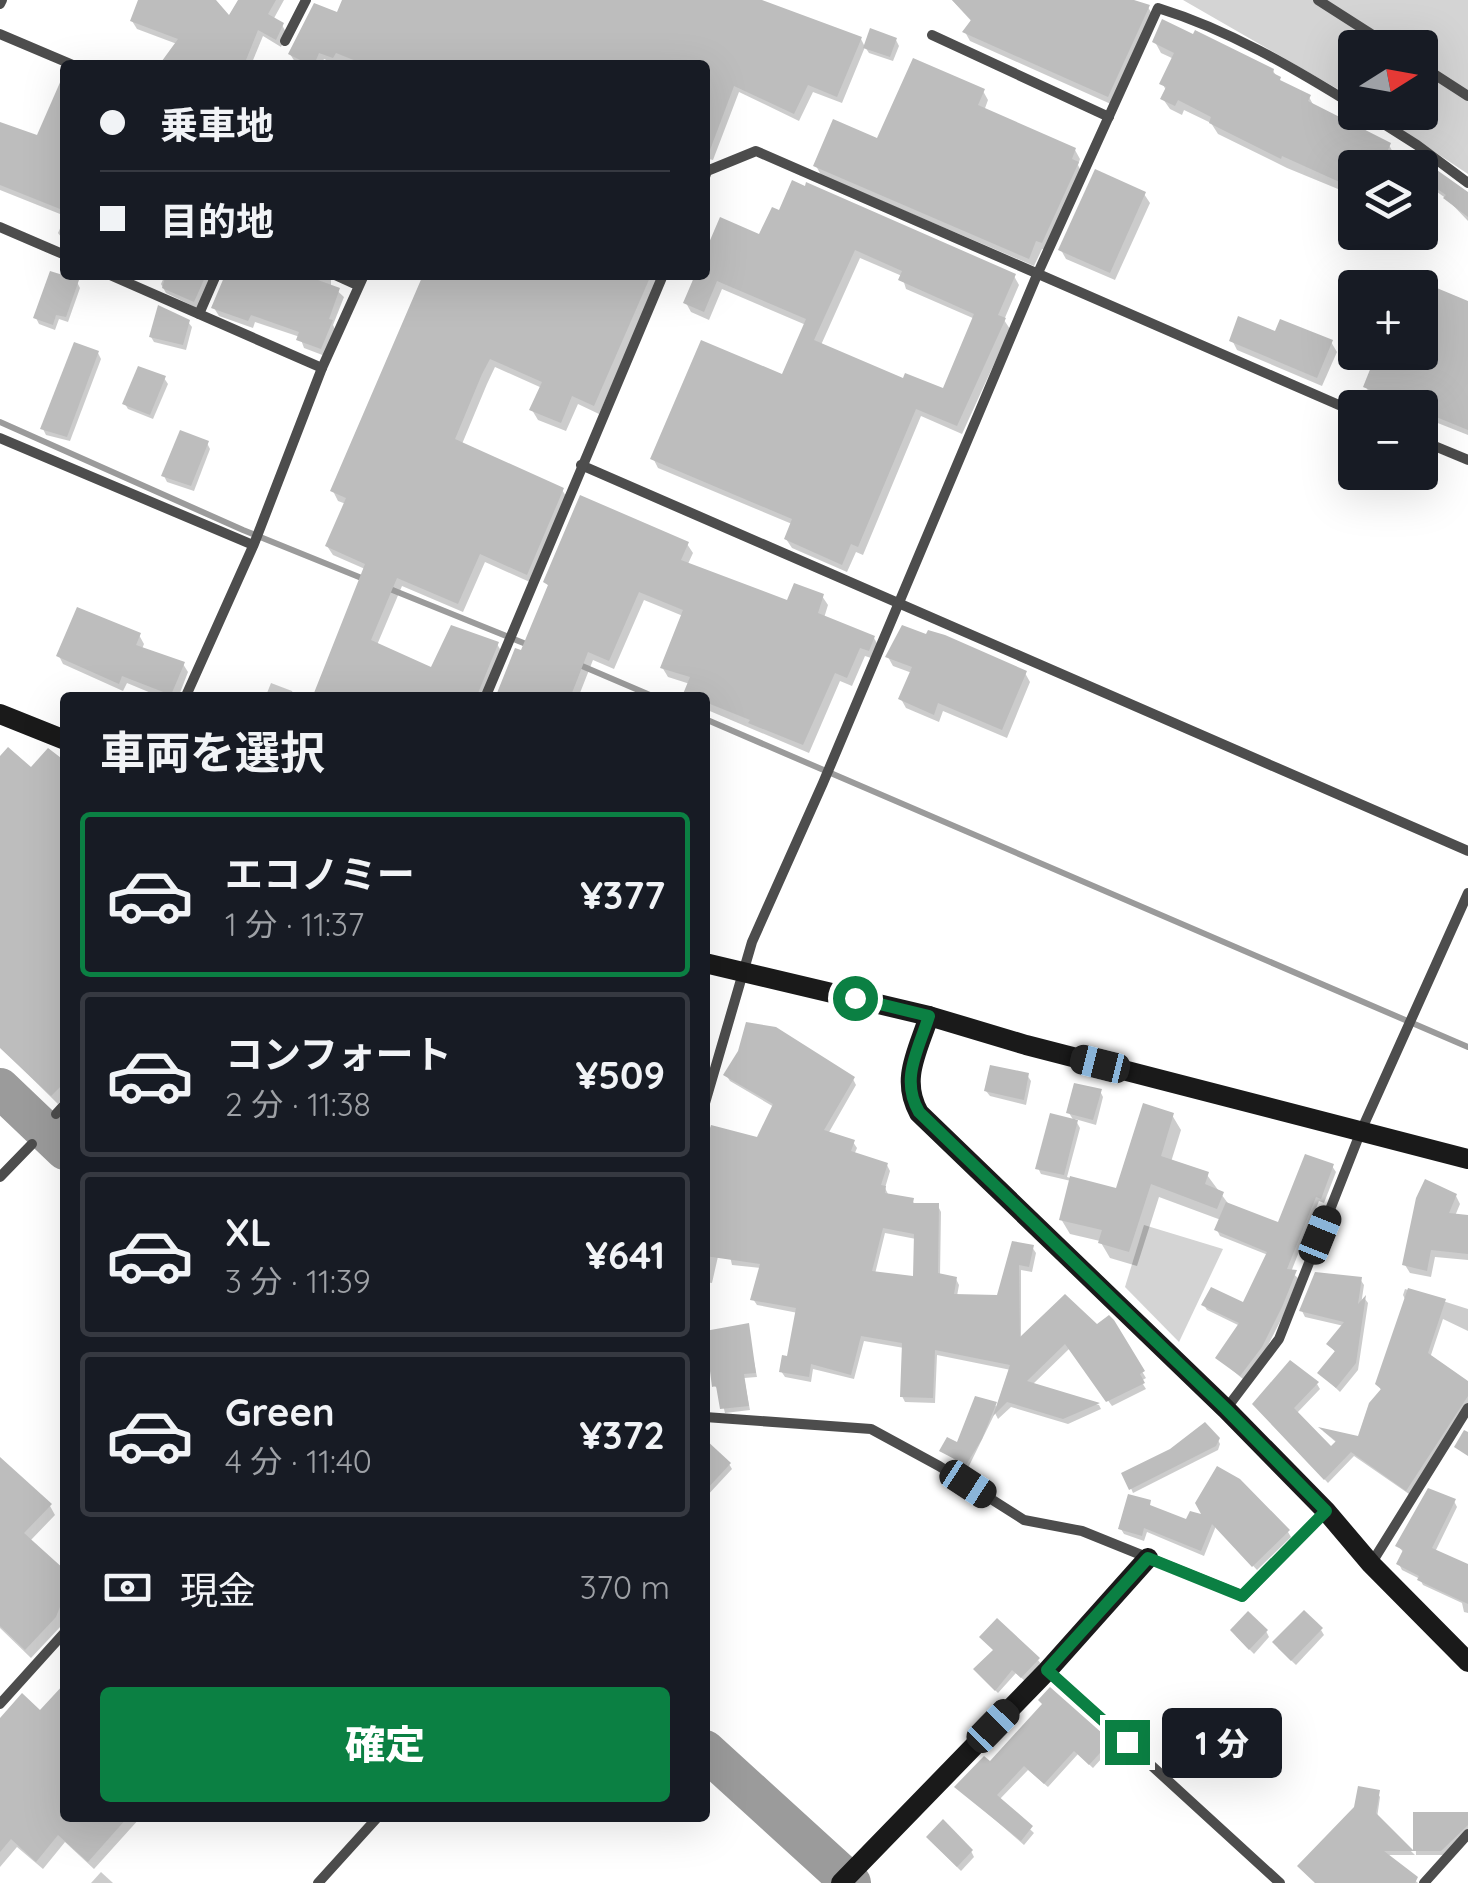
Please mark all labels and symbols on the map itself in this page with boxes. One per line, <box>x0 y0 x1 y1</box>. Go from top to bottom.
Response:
north arrow <box>1338 30 1438 130</box>
route start <box>833 976 878 1021</box>
car <box>1067 1042 1133 1086</box>
car <box>1295 1202 1345 1268</box>
car <box>935 1455 1001 1513</box>
car <box>961 1694 1025 1758</box>
callout: 1 分 <box>1162 1707 1282 1777</box>
route end <box>1105 1720 1150 1765</box>

